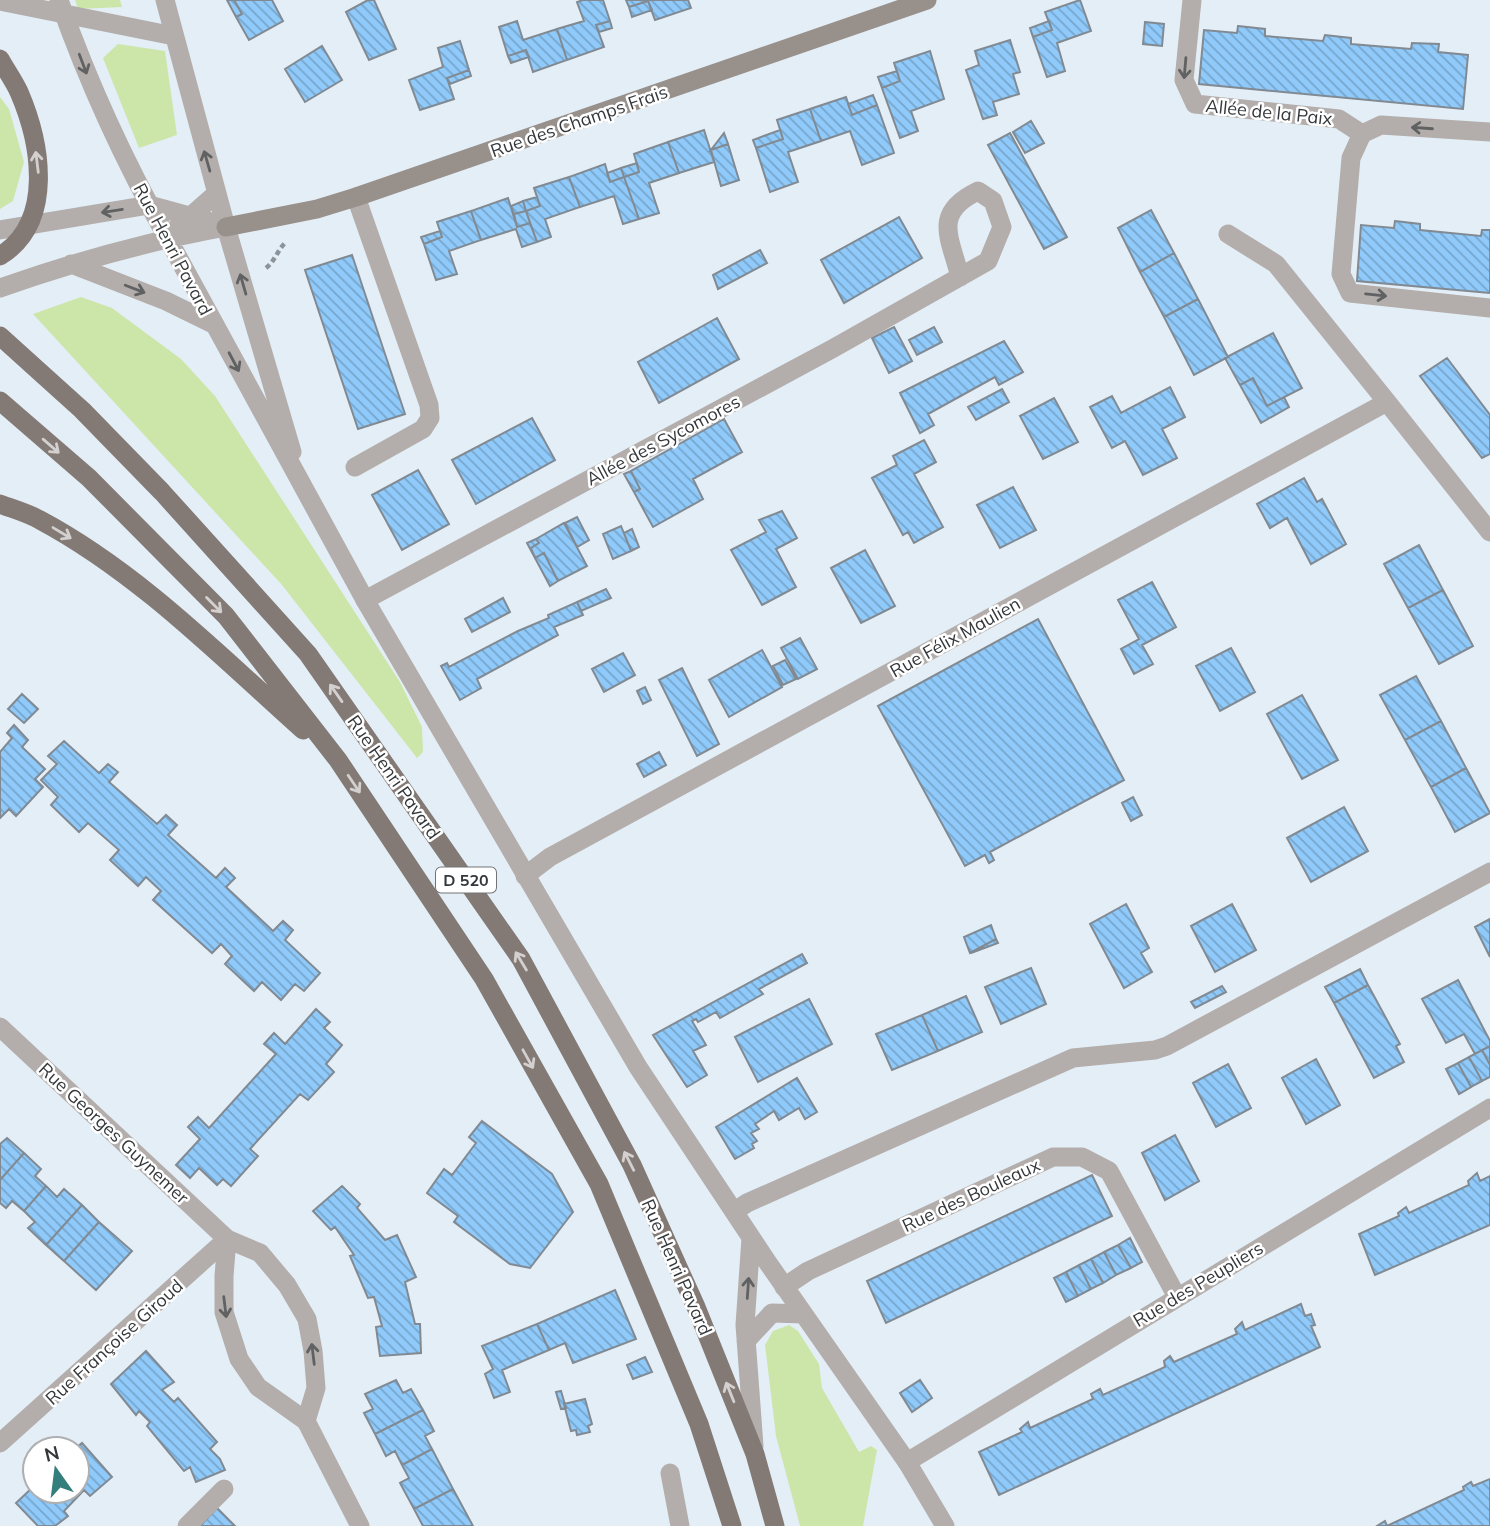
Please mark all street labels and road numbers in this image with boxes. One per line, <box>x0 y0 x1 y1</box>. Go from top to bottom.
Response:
street label: Rue des Champs Frais <box>487 80 671 162</box>
street label: Allée de la Paix <box>1205 94 1334 130</box>
street label: Rue Henri Pavard <box>128 179 218 319</box>
street label: Allée des Sycomores <box>582 390 744 490</box>
street label: Rue Félix Maulien <box>886 592 1024 682</box>
street label: Rue Henri Pavard <box>343 710 445 844</box>
road number: D 520 <box>436 867 496 892</box>
street label: Rue Georges Guynemer <box>34 1057 194 1209</box>
street label: Rue des Bouleaux <box>898 1153 1044 1237</box>
street label: Rue Henri Pavard <box>637 1195 717 1339</box>
street label: Rue des Peupliers <box>1129 1236 1267 1332</box>
street label: Rue Françoise Giroud <box>41 1274 187 1410</box>

